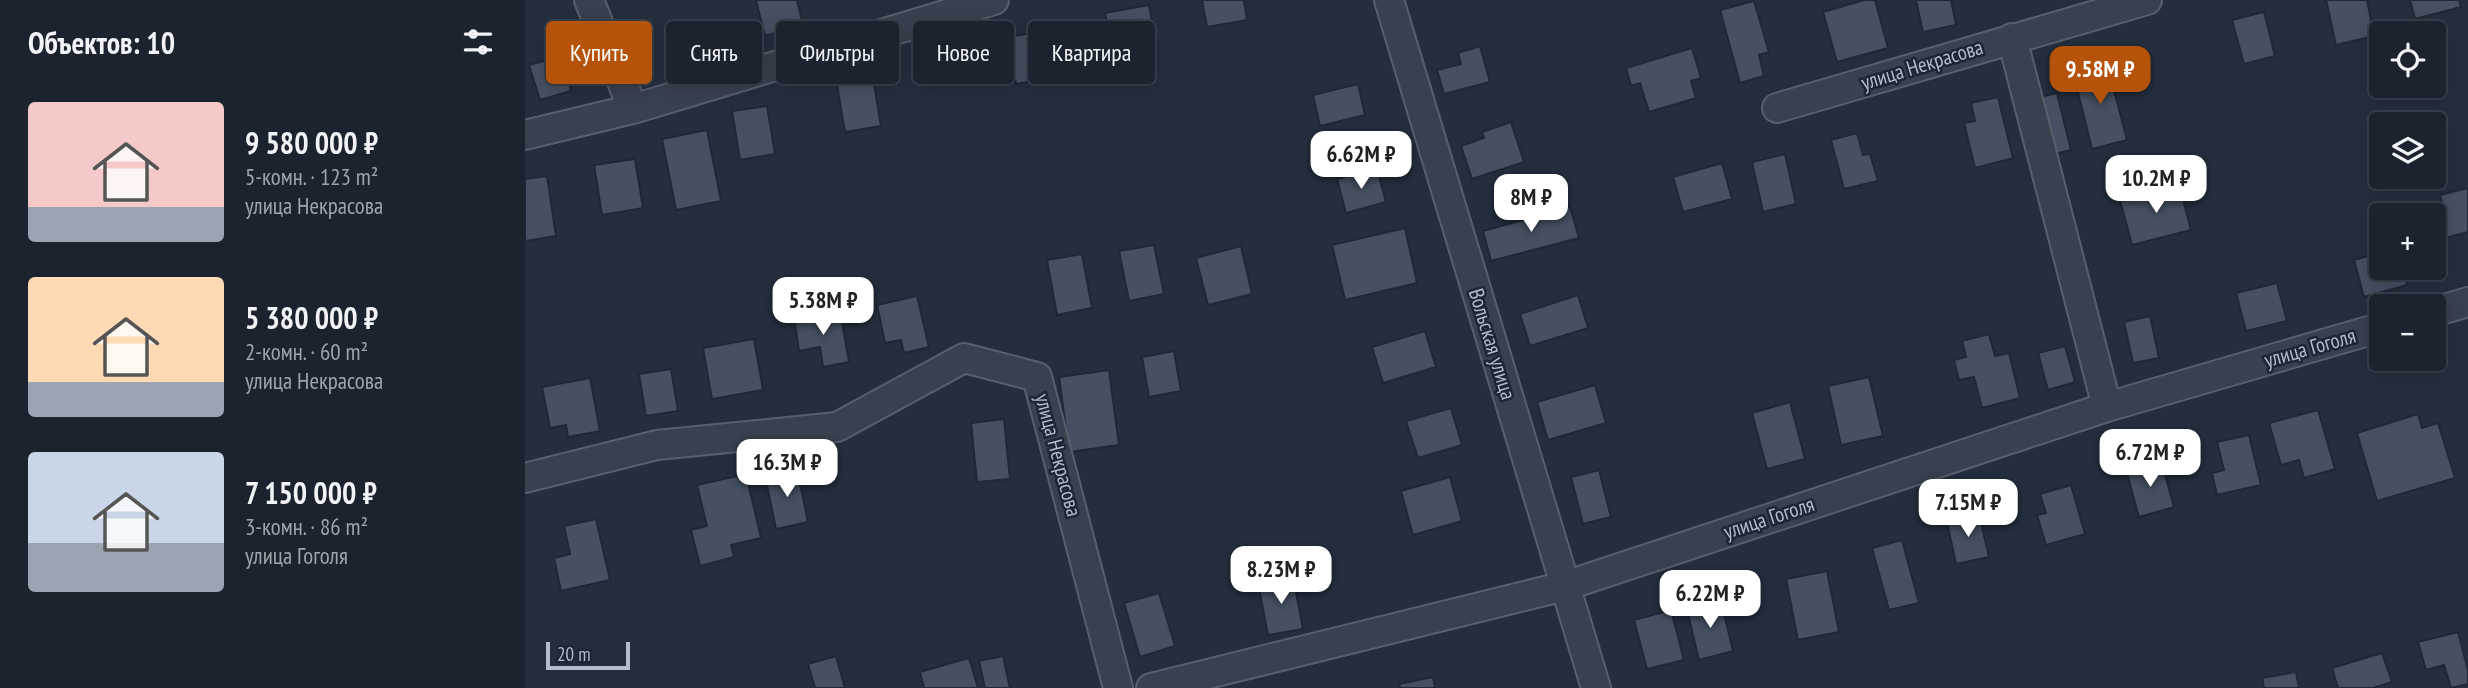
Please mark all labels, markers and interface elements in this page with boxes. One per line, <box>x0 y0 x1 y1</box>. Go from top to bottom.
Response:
chip: Купить <box>546 21 652 84</box>
chip: Снять <box>666 21 762 84</box>
chip: Фильтры <box>776 21 899 84</box>
chip: Новое <box>913 21 1014 84</box>
chip: Квартира <box>1028 21 1155 84</box>
map controls <box>2369 21 2446 371</box>
button: locate <box>2369 21 2446 98</box>
text: Объектов: 10 <box>28 23 175 62</box>
icon: filters <box>459 23 497 61</box>
street label: улица Некрасова <box>1858 33 1986 96</box>
pin: 9.58M ₽ <box>2035 46 2165 106</box>
text: 9.58M ₽ <box>2066 54 2134 83</box>
button: layers <box>2369 112 2446 189</box>
text: 9 580 000 ₽ <box>245 123 378 162</box>
icon: home <box>84 130 168 214</box>
pin: 6.62M ₽ <box>1296 132 1426 191</box>
text: 6.62M ₽ <box>1327 139 1395 168</box>
pin: 10.2M ₽ <box>2091 156 2221 215</box>
text: 5-комн. · 123 m² <box>245 162 378 191</box>
text: 10.2M ₽ <box>2122 163 2190 192</box>
pin: 8M ₽ <box>1490 174 1572 234</box>
text: 8M ₽ <box>1510 182 1552 211</box>
text: улица Некрасова <box>245 191 383 220</box>
button: + <box>2369 203 2446 280</box>
pin: 5.38M ₽ <box>758 278 888 337</box>
text: 5.38M ₽ <box>789 285 857 314</box>
street label: Вольская улица <box>1463 285 1522 403</box>
button: − <box>2369 294 2446 371</box>
text: 5 380 000 ₽ <box>245 298 378 337</box>
icon: home <box>84 305 168 389</box>
street label: улица Гоголя <box>2261 322 2359 373</box>
text: 2-комн. · 60 m² <box>245 337 368 366</box>
text: улица Некрасова <box>245 366 383 395</box>
street label: улица Некрасова <box>1029 390 1088 519</box>
pin: 6.72M ₽ <box>2085 430 2215 489</box>
text: 6.72M ₽ <box>2116 437 2184 466</box>
pin: 16.3M ₽ <box>722 440 852 499</box>
text: 16.3M ₽ <box>753 447 821 476</box>
text: 7 150 000 ₽ <box>245 473 377 512</box>
icon: home <box>84 480 168 564</box>
pin: 7.15M ₽ <box>1903 480 2033 539</box>
text: 7.15M ₽ <box>1935 487 2001 516</box>
street label: улица Гоголя <box>1720 490 1818 545</box>
text: 3-комн. · 86 m² <box>245 512 368 541</box>
text: улица Гоголя <box>245 541 348 570</box>
pin: 8.23M ₽ <box>1216 546 1346 606</box>
text: 8.23M ₽ <box>1247 554 1315 583</box>
pin: 6.22M ₽ <box>1645 570 1775 630</box>
text: 6.22M ₽ <box>1676 578 1744 607</box>
scale bar <box>546 639 630 671</box>
text: 20 m <box>557 642 591 666</box>

